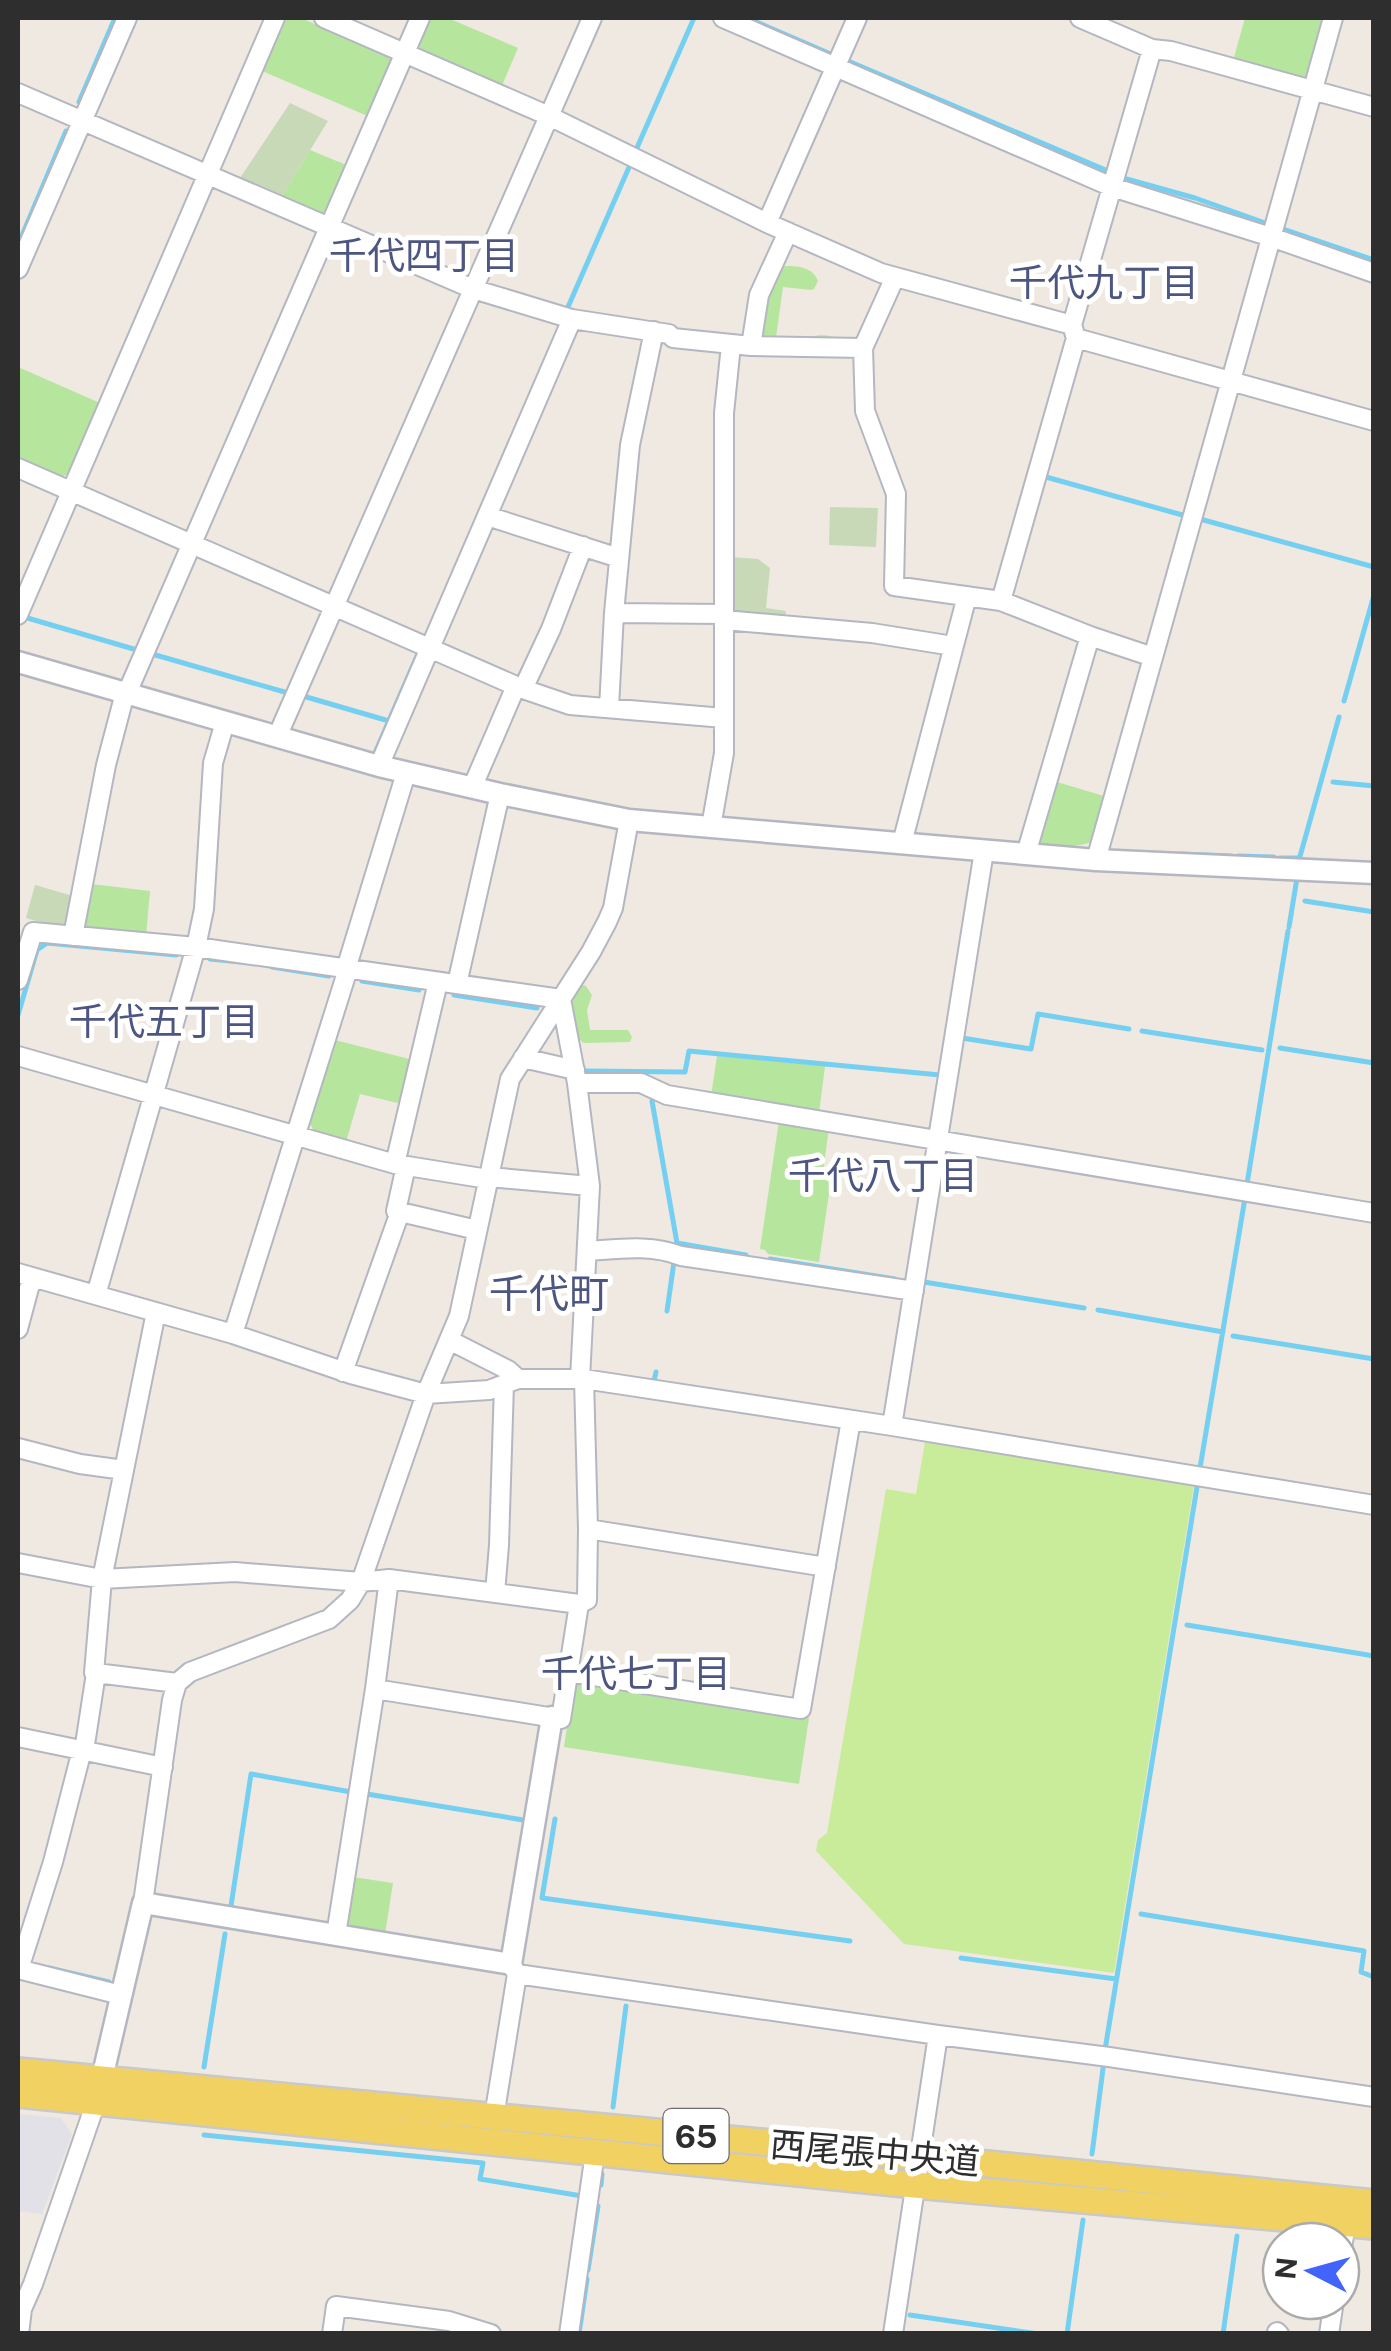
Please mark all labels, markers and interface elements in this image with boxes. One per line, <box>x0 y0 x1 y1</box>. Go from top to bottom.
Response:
district label: 千代四丁目 <box>329 233 519 278</box>
district label: 千代九丁目 <box>1009 260 1199 305</box>
district label: 千代五丁目 <box>69 999 259 1044</box>
district label: 千代八丁目 <box>788 1153 978 1198</box>
district label: 千代町 <box>489 1270 609 1317</box>
district label: 千代七丁目 <box>541 1651 731 1696</box>
road number: 65 <box>664 2109 728 2163</box>
street label: 西尾張中央道 <box>769 2123 981 2183</box>
north arrow <box>1261 2221 1361 2321</box>
text: N <box>1268 2256 1303 2281</box>

